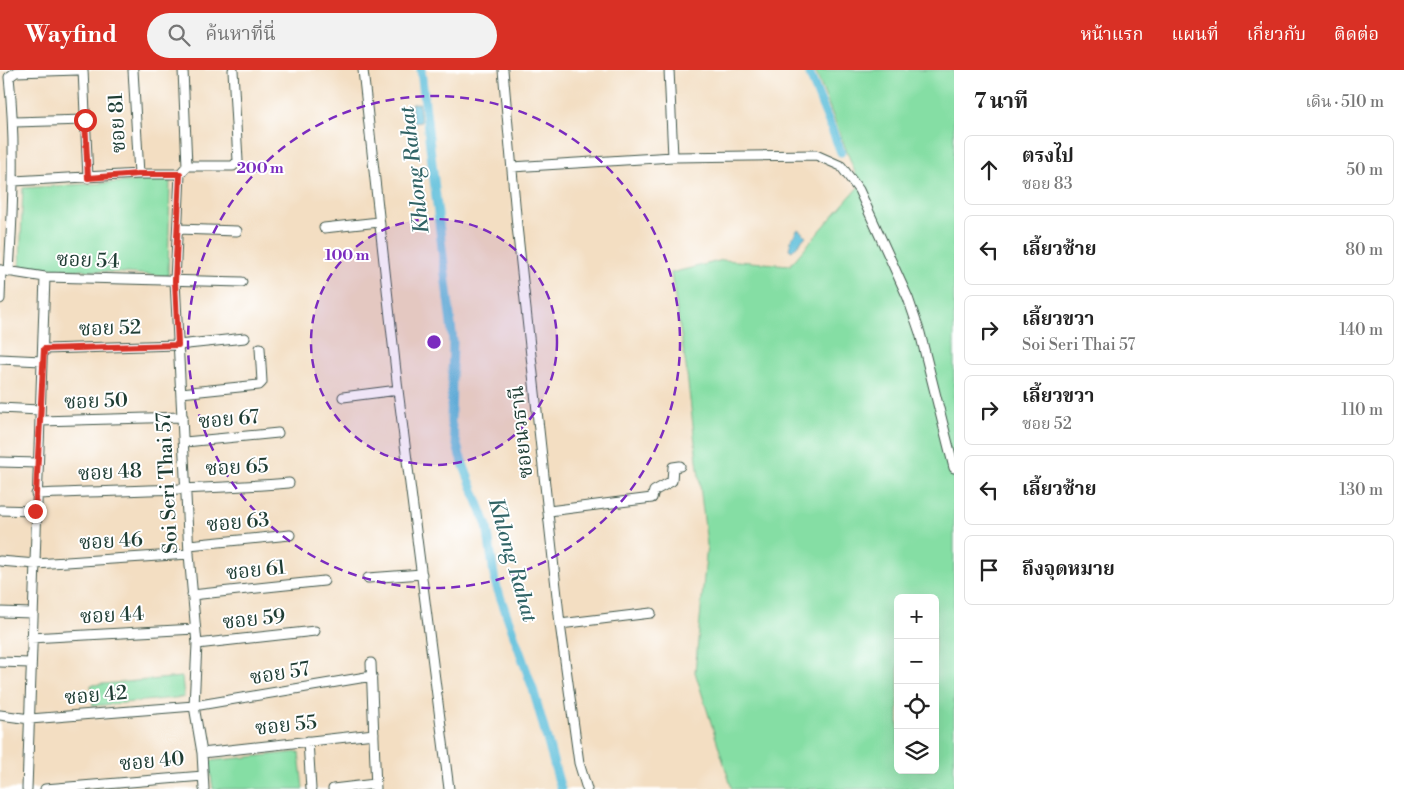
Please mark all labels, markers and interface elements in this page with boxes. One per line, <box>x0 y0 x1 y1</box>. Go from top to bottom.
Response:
search box <box>147 13 497 58</box>
text: Wayfind <box>25 20 117 50</box>
icon: search <box>165 21 193 49</box>
text: ค้นหาที่นี่ <box>205 22 276 46</box>
text: หน้าแรก <box>1080 23 1143 46</box>
text: แผนที่ <box>1171 23 1219 46</box>
text: เกี่ยวกับ <box>1247 23 1306 46</box>
text: ติดต่อ <box>1334 23 1379 46</box>
text: 7 นาที <box>974 89 1028 115</box>
street label: ซอย 81 <box>104 92 132 154</box>
text: เดิน · 510 m <box>1305 92 1384 112</box>
water label: Khlong Rahat <box>394 104 436 235</box>
route start <box>74 109 97 132</box>
text: ตรงไป <box>1022 144 1074 168</box>
icon: ahead <box>975 156 1003 184</box>
text: 200 m <box>236 159 284 178</box>
text: 50 m <box>1346 160 1383 180</box>
text: ซอย 83 <box>1022 174 1073 194</box>
icon: left <box>975 236 1003 264</box>
text: เลี้ยวซ้าย <box>1022 237 1096 261</box>
text: 80 m <box>1345 240 1383 260</box>
text: 100 m <box>325 246 370 265</box>
street label: ซอย 54 <box>56 247 120 275</box>
text: เลี้ยวขวา <box>1022 307 1094 331</box>
street label: ซอย 52 <box>78 315 142 343</box>
icon: right <box>975 316 1003 344</box>
text: 140 m <box>1339 320 1383 340</box>
centre of rings <box>425 333 443 351</box>
text: Soi Seri Thai 57 <box>1022 335 1135 355</box>
street label: ซอยนวธานี <box>505 384 539 480</box>
text: เลี้ยวขวา <box>1022 384 1094 408</box>
street label: ซอย 50 <box>64 388 128 416</box>
icon: right <box>975 396 1003 424</box>
text: 110 m <box>1341 400 1383 420</box>
street label: ซอย 67 <box>198 405 260 435</box>
street label: Soi Seri Thai 57 <box>152 412 184 554</box>
text: ซอย 52 <box>1022 414 1072 434</box>
street label: ซอย 65 <box>205 454 269 482</box>
street label: ซอย 48 <box>77 459 143 487</box>
icon: left <box>975 476 1003 504</box>
text: เลี้ยวซ้าย <box>1022 477 1096 501</box>
text: 130 m <box>1339 480 1383 500</box>
water label: Khlong Rahat <box>482 495 542 626</box>
route end <box>24 500 47 523</box>
street label: ซอย 63 <box>206 508 270 538</box>
street label: ซอย 46 <box>78 528 144 556</box>
street label: ซอย 61 <box>225 555 288 587</box>
icon: arrive <box>975 556 1003 584</box>
text: ถึงจุดหมาย <box>1022 557 1115 581</box>
map controls <box>894 594 939 774</box>
button: + <box>894 594 939 639</box>
street label: ซอย 44 <box>79 602 145 630</box>
street label: ซอย 59 <box>221 604 287 636</box>
button: − <box>894 639 939 684</box>
street label: ซอย 57 <box>248 657 312 691</box>
street label: ซอย 42 <box>63 681 129 711</box>
button: locate <box>894 684 939 729</box>
street label: ซอย 55 <box>254 710 318 742</box>
button: layers <box>894 729 939 774</box>
street label: ซอย 40 <box>119 747 185 777</box>

